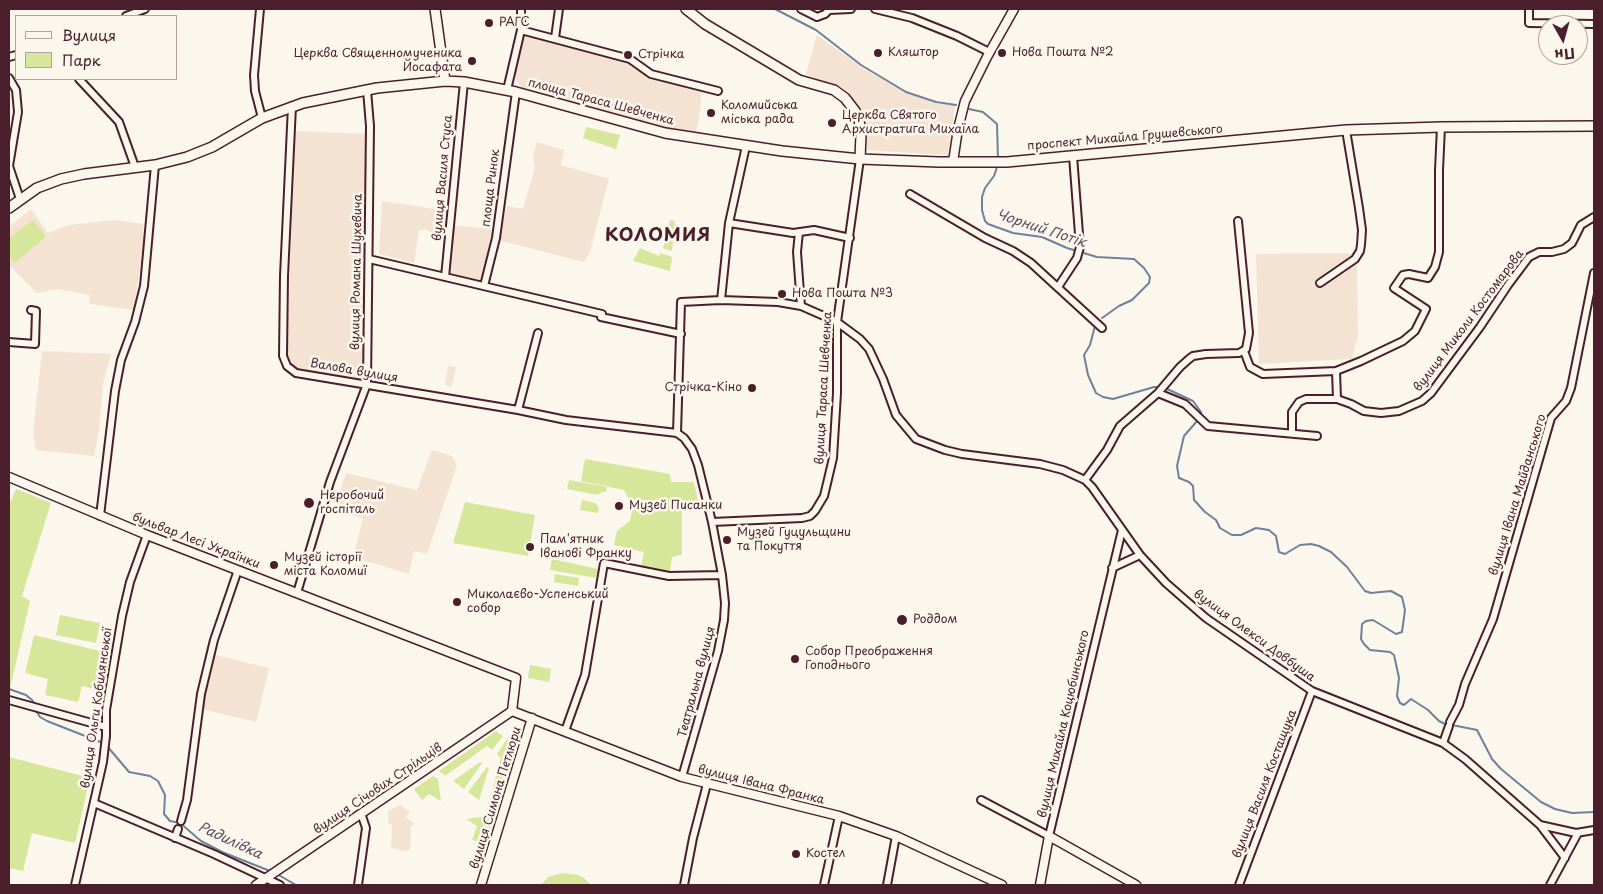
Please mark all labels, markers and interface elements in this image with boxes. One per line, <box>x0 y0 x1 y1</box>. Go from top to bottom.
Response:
legend <box>15 15 178 80</box>
north arrow <box>1538 15 1588 65</box>
place label: РАГС <box>499 16 530 30</box>
marker: РАГС <box>483 17 495 29</box>
text: Вулиця <box>62 23 116 46</box>
text: Пн <box>1553 43 1576 66</box>
place label: Кляштор <box>888 46 939 60</box>
place label: Нова Пошта №2 <box>1012 46 1114 60</box>
place label: Церква Священномученика Йосафата <box>294 47 462 75</box>
marker: Кляштор <box>872 47 884 59</box>
marker: Нова Пошта №2 <box>996 47 1008 59</box>
text: Парк <box>62 48 101 71</box>
place label: Стрічка <box>638 48 684 62</box>
marker: Стрічка <box>622 49 634 61</box>
marker: Церква Священномученика Йосафата <box>466 55 478 67</box>
street label: площа Тараса Шевченка <box>527 76 675 128</box>
place label: Коломийська міська рада <box>721 99 798 127</box>
marker: Коломийська міська рада <box>705 107 717 119</box>
place label: Церква Святого Архистратига Михаїла <box>842 109 979 137</box>
street label: вулиця Василя Стуса <box>430 114 456 242</box>
marker: Церква Святого Архистратига Михаїла <box>826 117 838 129</box>
street label: проспект Михайла Грушевського <box>1027 122 1223 154</box>
street label: площа Ринок <box>479 148 503 228</box>
street label: вулиця Романа Шухевича <box>348 194 366 350</box>
water label: Чорний Потік <box>994 207 1088 251</box>
district label: КОЛОМИЯ <box>605 225 711 247</box>
street label: вулиця Миколи Костомарова <box>1411 247 1527 395</box>
place label: Нова Пошта №3 <box>792 287 893 301</box>
marker: Нова Пошта №3 <box>776 288 788 300</box>
street label: вулиця Тараса Шевченка <box>813 311 835 465</box>
street label: Валова вулиця <box>309 356 399 386</box>
place label: Стрічка-Кіно <box>665 381 742 395</box>
marker: Стрічка-Кіно <box>746 382 758 394</box>
street label: вулиця Івана Майданського <box>1487 413 1549 577</box>
place label: Неробочий госпіталь <box>320 489 384 517</box>
marker: Неробочий госпіталь <box>302 496 316 510</box>
place label: Музей Писанки <box>629 499 722 513</box>
marker: Музей Писанки <box>613 500 625 512</box>
street label: бульвар Лесі Українки <box>130 510 262 572</box>
place label: Музей Гуцульщини та Покуття <box>737 526 851 554</box>
place label: Пам'ятник Іванові Франку <box>540 533 632 561</box>
marker: Музей Гуцульщини та Покуття <box>721 534 733 546</box>
marker: Пам'ятник Іванові Франку <box>524 541 536 553</box>
place label: Музей історії міста Коломиї <box>284 551 367 579</box>
marker: Музей історії міста Коломиї <box>268 559 280 571</box>
street label: вулиця Олекси Довбуша <box>1190 587 1318 685</box>
place label: Миколаєво-Успенський собор <box>467 588 609 616</box>
marker: Миколаєво-Успенський собор <box>451 596 463 608</box>
marker: Роддом <box>895 613 909 627</box>
place label: Роддом <box>913 613 957 627</box>
street label: Театральна вулиця <box>675 625 719 739</box>
street label: вулиця Ольги Кобилянської <box>79 627 115 789</box>
street label: вулиця Михайла Коцюбинського <box>1035 629 1093 819</box>
place label: Собор Преображення Гоподнього <box>805 645 933 673</box>
marker: Собор Преображення Гоподнього <box>789 653 801 665</box>
street label: вулиця Василя Костащука <box>1230 708 1300 860</box>
street label: вулиця Симона Петлюри <box>467 725 525 871</box>
street label: вулиця Січових Стрільців <box>311 740 445 838</box>
street label: вулиця Івана Франка <box>696 762 826 808</box>
water label: Радилівка <box>195 819 265 863</box>
place label: Костел <box>806 847 845 861</box>
marker: Костел <box>790 848 802 860</box>

